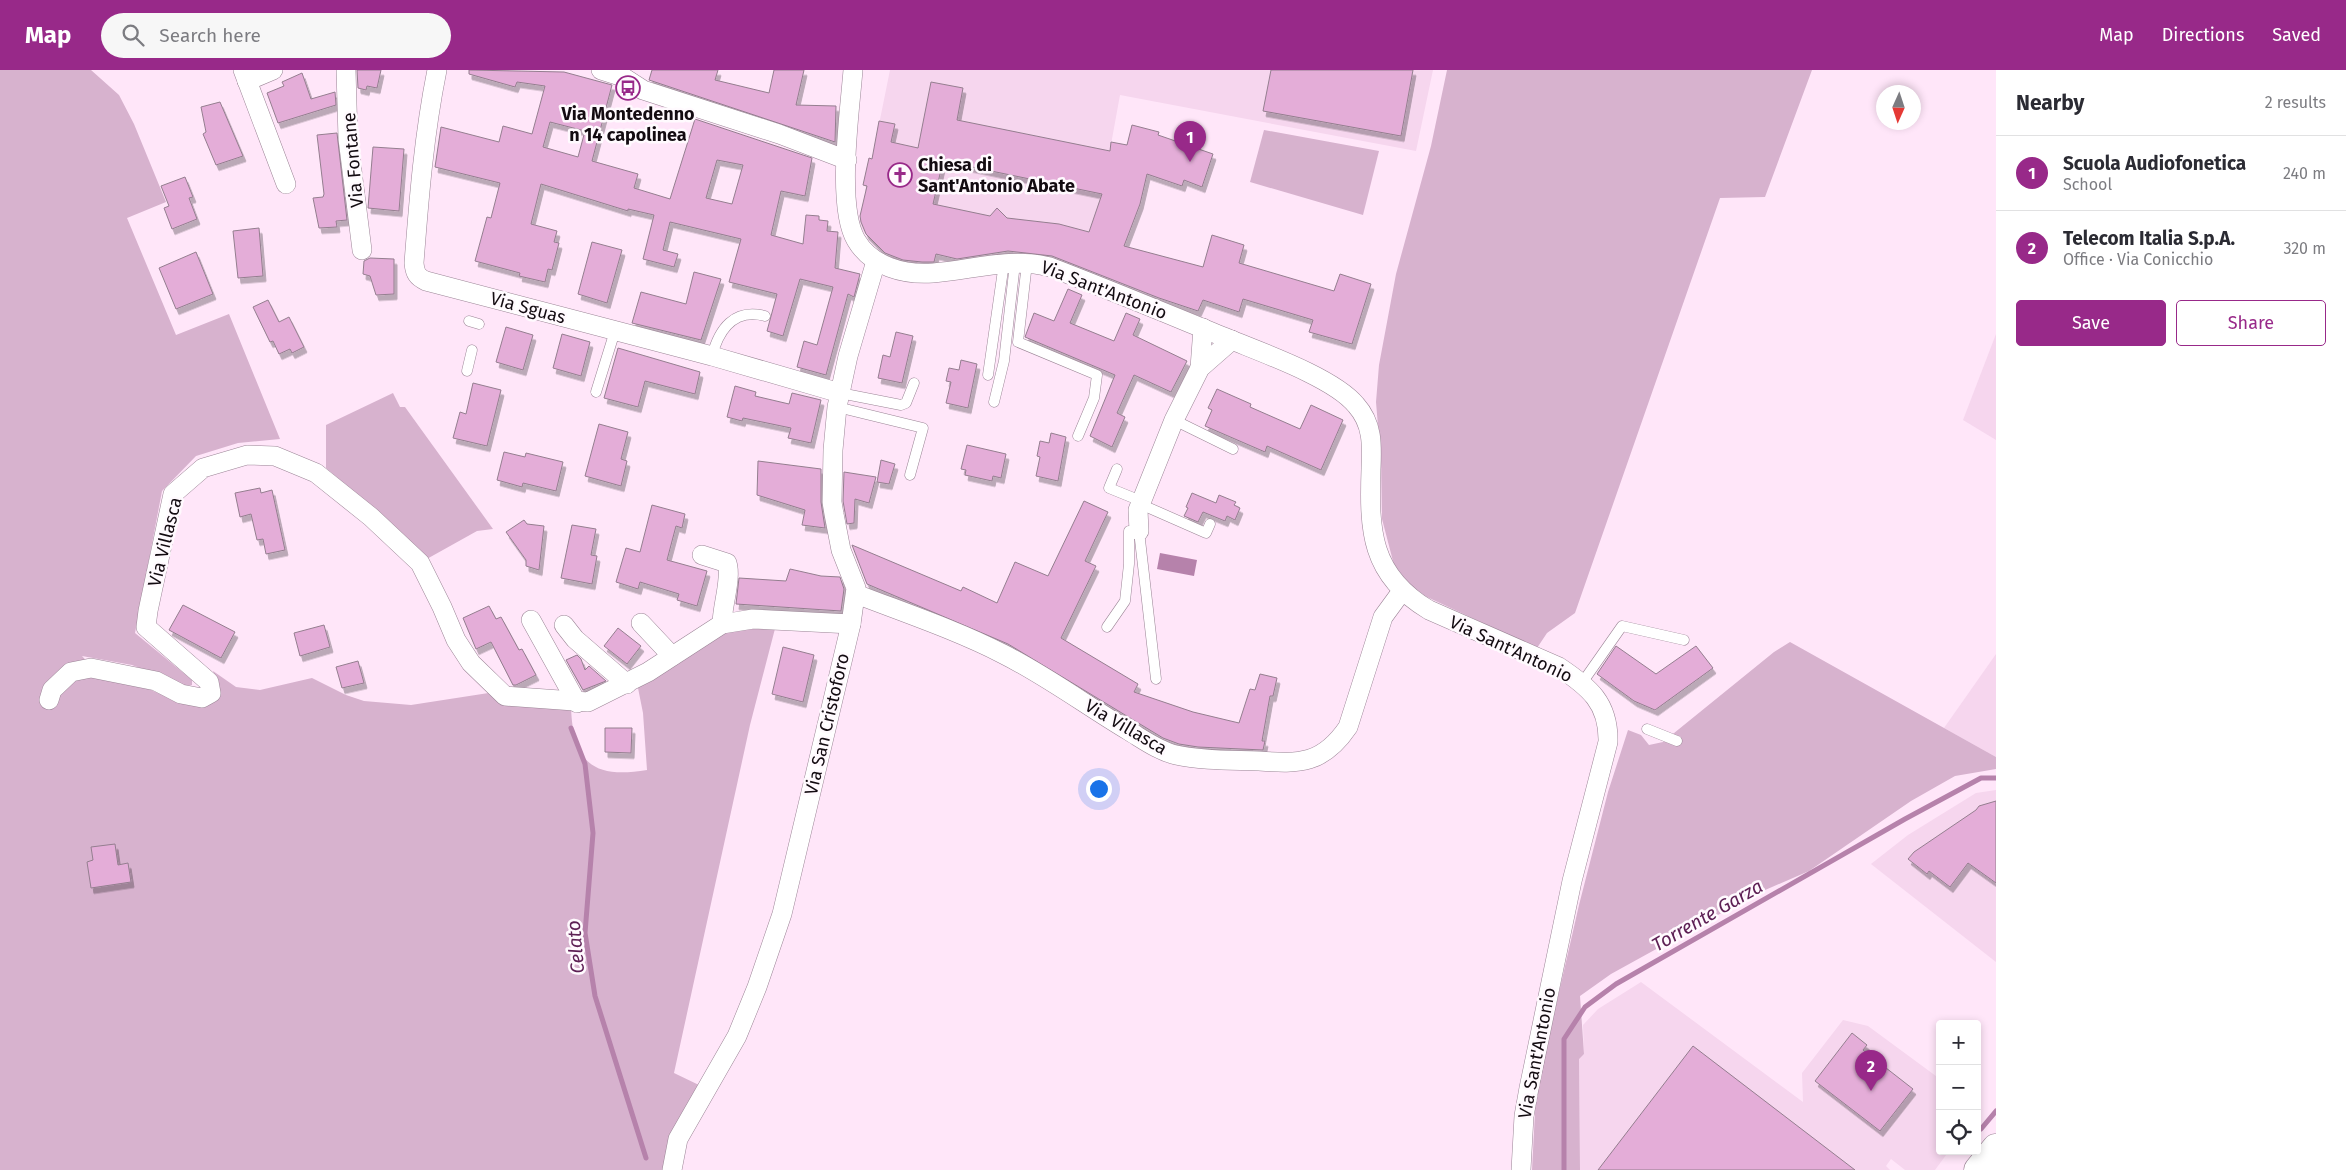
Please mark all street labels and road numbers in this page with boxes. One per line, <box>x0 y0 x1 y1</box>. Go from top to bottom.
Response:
street label: Via Fontane <box>338 112 368 208</box>
street label: Via Sant'Antonio <box>1038 256 1170 324</box>
street label: Via Sguas <box>488 287 568 329</box>
street label: Via Villasca <box>143 495 187 589</box>
street label: Via Sant'Antonio <box>1446 611 1576 687</box>
street label: Via San Cristoforo <box>800 651 854 797</box>
street label: Via Villasca <box>1081 695 1171 759</box>
street label: Via Sant'Antonio <box>1513 986 1561 1120</box>

